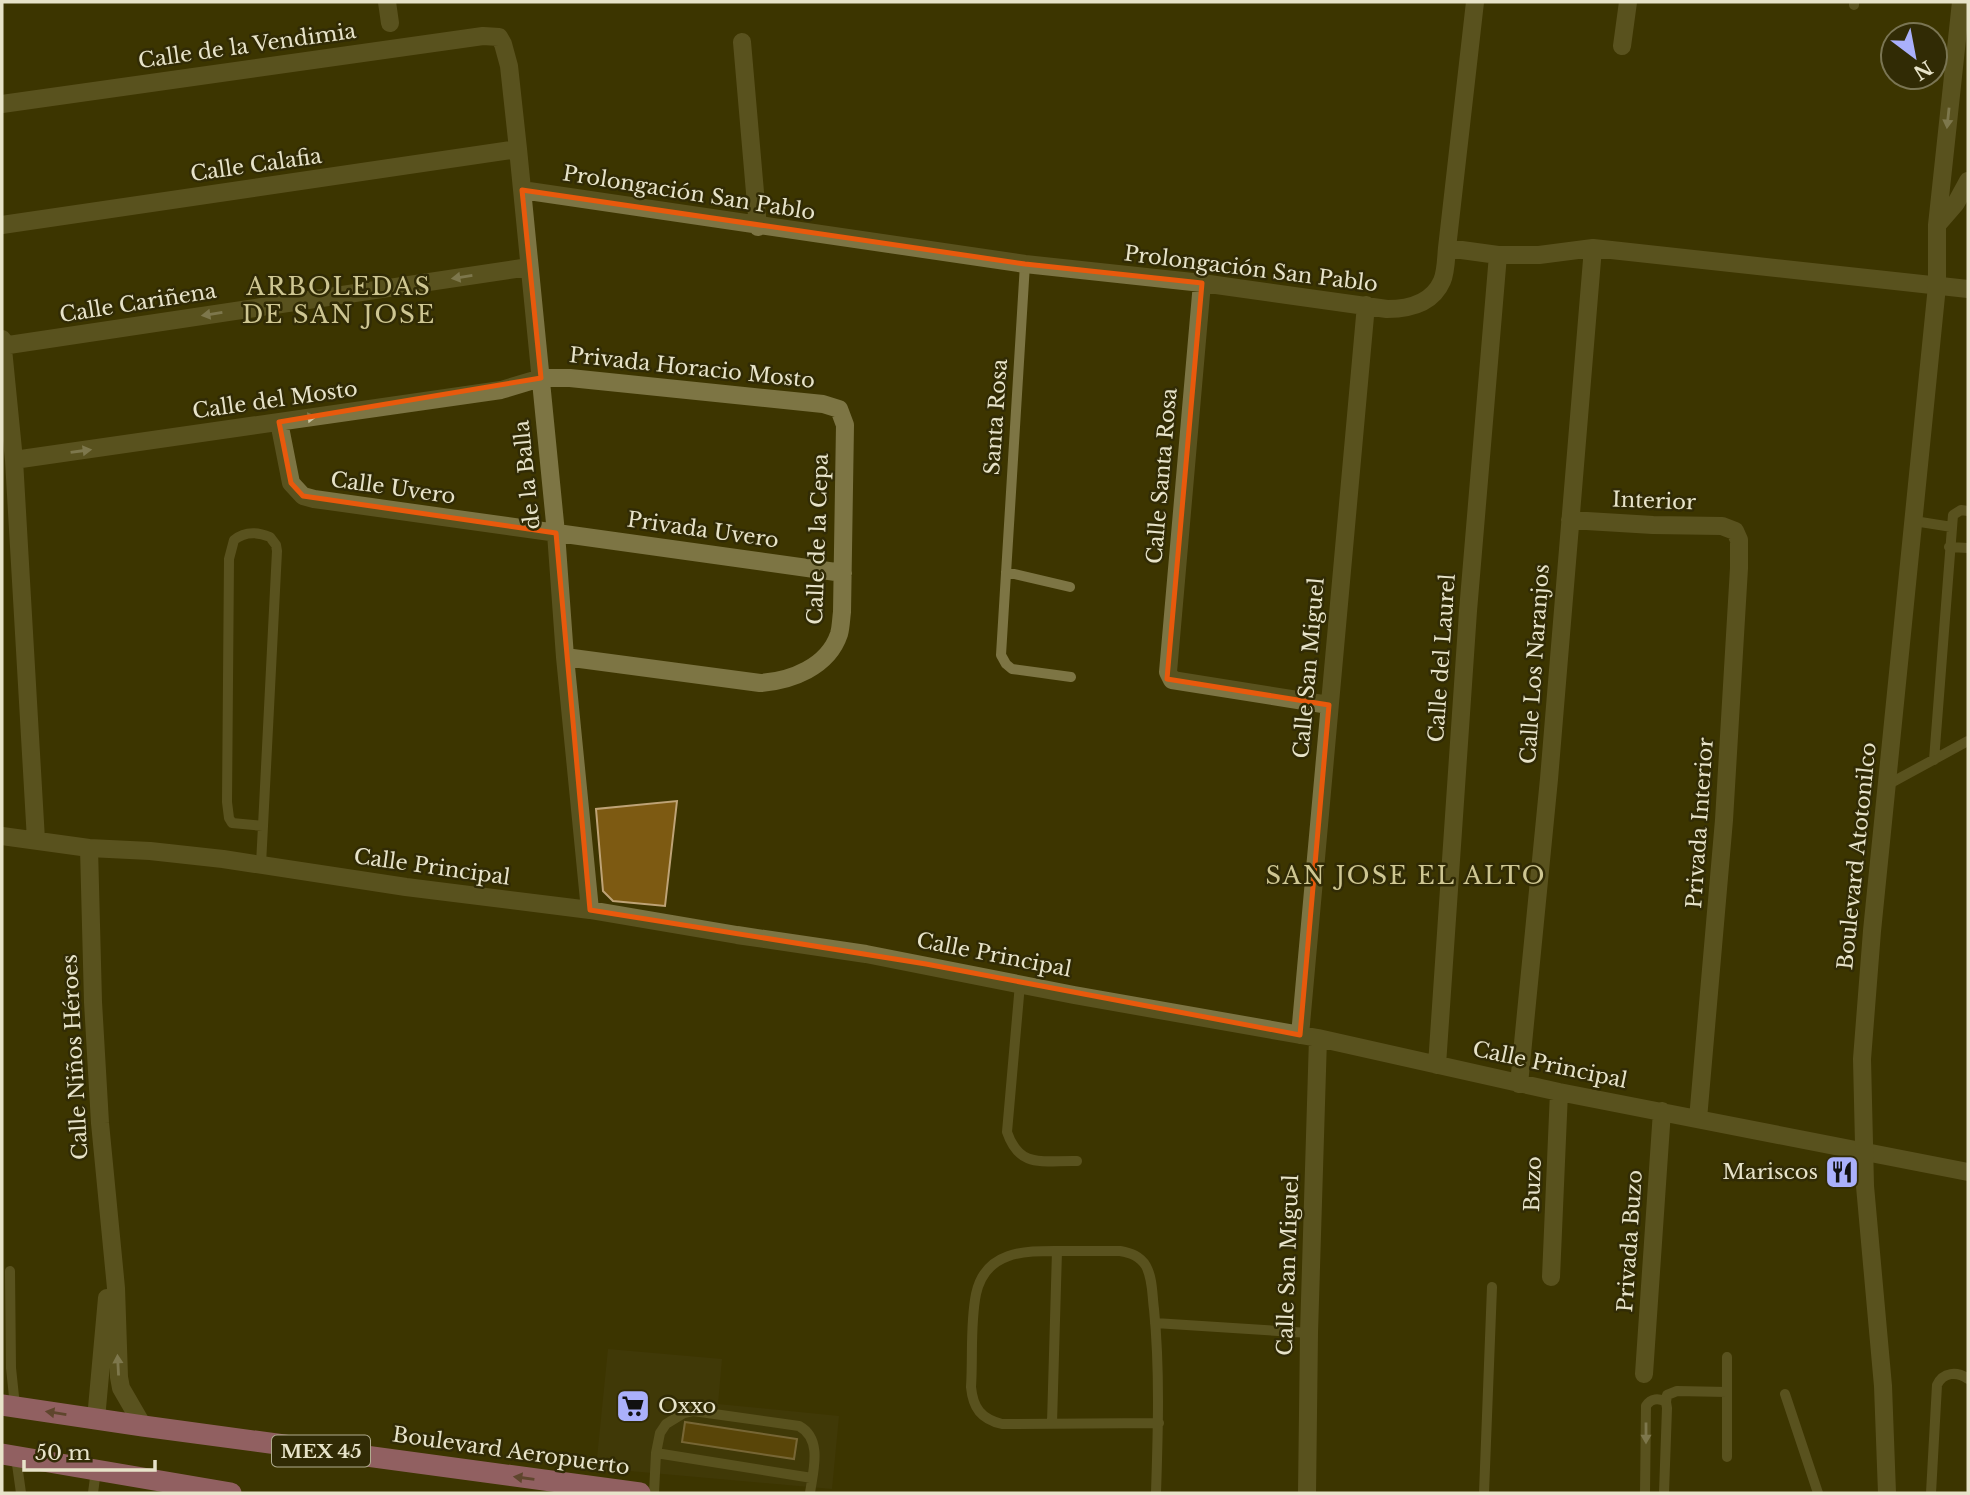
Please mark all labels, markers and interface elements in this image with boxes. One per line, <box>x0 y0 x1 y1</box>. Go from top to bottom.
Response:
street label: Calle de la Vendimia <box>136 18 358 74</box>
north arrow <box>1879 21 1949 91</box>
text: N <box>1909 56 1936 85</box>
one-way arrow <box>1943 108 1954 130</box>
street label: Calle Calafia <box>189 143 324 187</box>
street label: Prolongación San Pablo <box>561 160 817 226</box>
street label: Prolongación San Pablo <box>1123 241 1379 297</box>
district label: ARBOLEDAS DE SAN JOSE <box>242 272 436 329</box>
one-way arrow <box>451 272 473 283</box>
street label: Calle Cariñena <box>58 278 219 328</box>
one-way arrow <box>201 309 223 320</box>
street label: Privada Horacio Mosto <box>568 342 816 394</box>
street label: Santa Rosa <box>979 358 1013 476</box>
street label: Calle del Mosto <box>191 376 359 424</box>
street label: Calle Santa Rosa <box>1141 387 1183 565</box>
one-way arrow <box>296 412 318 423</box>
street label: de la Balla <box>508 419 546 531</box>
one-way arrow <box>70 445 92 456</box>
street label: Calle de la Cepa <box>802 453 834 625</box>
street label: Calle Uvero <box>329 466 457 510</box>
street label: Interior <box>1612 487 1696 515</box>
street label: Privada Uvero <box>626 506 780 554</box>
street label: Calle Los Naranjos <box>1515 563 1555 765</box>
street label: Calle del Laurel <box>1423 573 1461 743</box>
street label: Calle San Miguel <box>1288 576 1330 759</box>
street label: Privada Interior <box>1681 737 1719 909</box>
street label: Boulevard Atotonilco <box>1832 741 1882 971</box>
street label: Calle Principal <box>352 843 512 891</box>
district label: SAN JOSE EL ALTO <box>1265 861 1547 890</box>
street label: Calle Principal <box>914 927 1074 983</box>
street label: Calle Niños Héroes <box>57 954 93 1160</box>
street label: Calle Principal <box>1470 1036 1630 1094</box>
restaurant icon: Mariscos <box>1823 1153 1861 1191</box>
street label: Buzo <box>1519 1156 1547 1212</box>
place label: Mariscos <box>1722 1159 1818 1185</box>
street label: Privada Buzo <box>1612 1169 1648 1313</box>
street label: Calle San Miguel <box>1272 1174 1304 1356</box>
one-way arrow <box>113 1353 124 1375</box>
supermarket icon: Oxxo <box>614 1387 652 1425</box>
place label: Oxxo <box>658 1393 716 1419</box>
one-way arrow <box>45 1407 67 1418</box>
street label: Boulevard Aeropuerto <box>391 1421 631 1481</box>
one-way arrow <box>1640 1422 1652 1444</box>
scale bar <box>24 1428 156 1472</box>
road number: MEX 45 <box>272 1436 370 1466</box>
text: 50 m <box>35 1440 91 1466</box>
one-way arrow <box>513 1472 535 1483</box>

